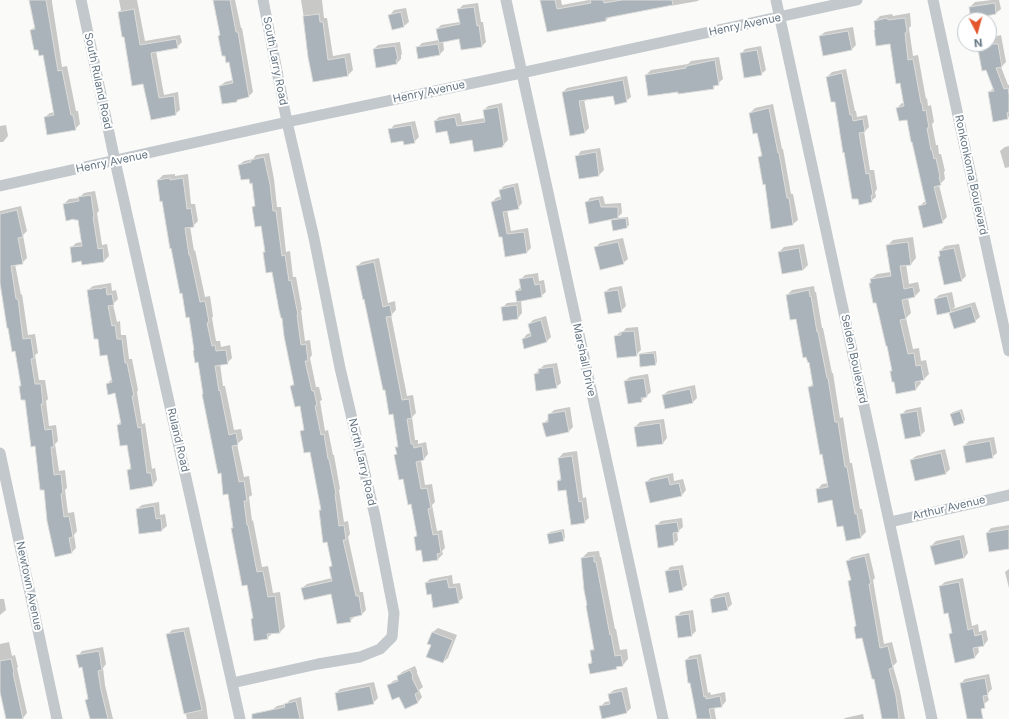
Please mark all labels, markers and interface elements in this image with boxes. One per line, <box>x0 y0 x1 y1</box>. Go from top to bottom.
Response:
street label: Henry Avenue <box>708 11 782 39</box>
north arrow <box>957 12 997 52</box>
street label: South Larry Road <box>260 15 290 107</box>
street label: South Ruland Road <box>81 31 115 131</box>
text: N <box>973 36 983 50</box>
street label: Henry Avenue <box>392 78 466 106</box>
street label: Ronkonkoma Boulevard <box>952 114 990 236</box>
street label: Henry Avenue <box>75 148 149 176</box>
street label: Selden Boulevard <box>838 313 870 405</box>
street label: Marshall Drive <box>570 322 598 398</box>
street label: Ruland Road <box>164 407 192 473</box>
street label: North Larry Road <box>346 417 378 507</box>
street label: Arthur Avenue <box>911 493 987 523</box>
street label: Newtown Avenue <box>13 540 45 632</box>

